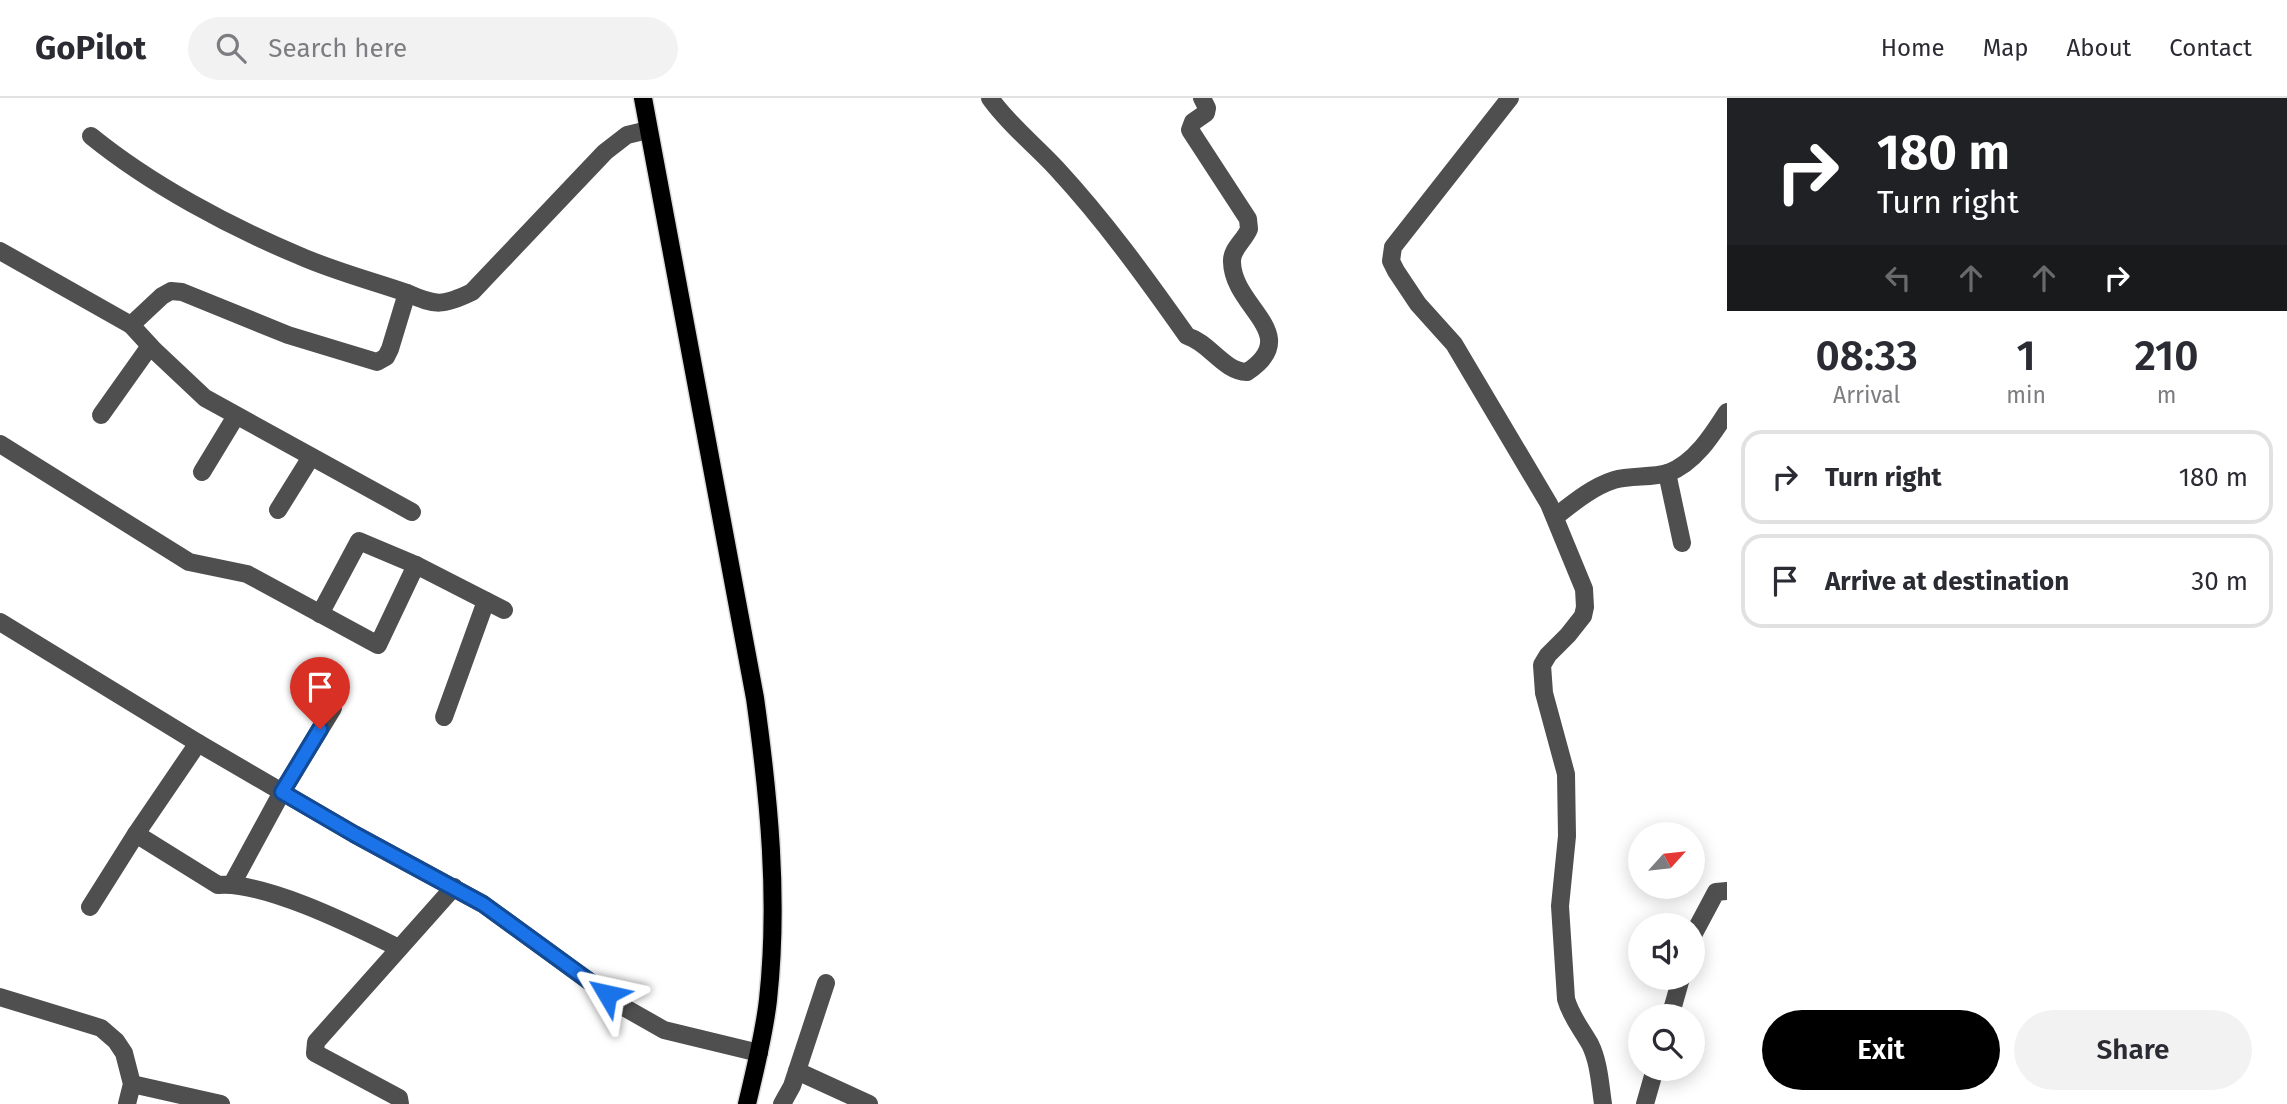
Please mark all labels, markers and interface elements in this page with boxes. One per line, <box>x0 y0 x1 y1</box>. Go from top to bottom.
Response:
search box <box>188 17 678 80</box>
text: GoPilot <box>35 28 146 68</box>
icon: search <box>212 29 250 67</box>
text: Search here <box>268 33 407 64</box>
text: Home <box>1881 34 1945 62</box>
text: Map <box>1983 34 2029 62</box>
text: About <box>2067 34 2131 62</box>
text: Contact <box>2169 34 2252 62</box>
text: 180 m <box>1877 123 2010 182</box>
icon: right <box>1762 126 1853 217</box>
text: Turn right <box>1877 183 2019 221</box>
icon: left <box>1879 259 1917 297</box>
icon: ahead <box>1952 259 1990 297</box>
icon: ahead <box>2025 259 2063 297</box>
icon: right <box>2098 259 2136 297</box>
text: 08:33 <box>1815 331 1918 381</box>
text: 1 <box>2017 331 2036 381</box>
text: 210 <box>2135 331 2199 381</box>
text: Arrival <box>1833 381 1900 409</box>
text: min <box>2006 381 2046 409</box>
text: m <box>2157 381 2176 409</box>
icon: right <box>1766 458 1804 496</box>
text: Turn right <box>1825 462 1942 493</box>
text: 180 m <box>2179 462 2248 493</box>
icon: arrive <box>1766 562 1804 600</box>
text: Arrive at destination <box>1825 566 2069 597</box>
text: 30 m <box>2191 566 2248 597</box>
pin <box>290 657 350 729</box>
icon: arrive <box>301 668 339 706</box>
north arrow <box>1628 822 1704 900</box>
map controls <box>1628 822 1705 1081</box>
button: sound <box>1628 913 1705 990</box>
position arrow <box>570 957 644 1031</box>
button: search <box>1628 1004 1705 1081</box>
button: Exit <box>1762 1010 2000 1090</box>
button: Share <box>2014 1010 2252 1090</box>

